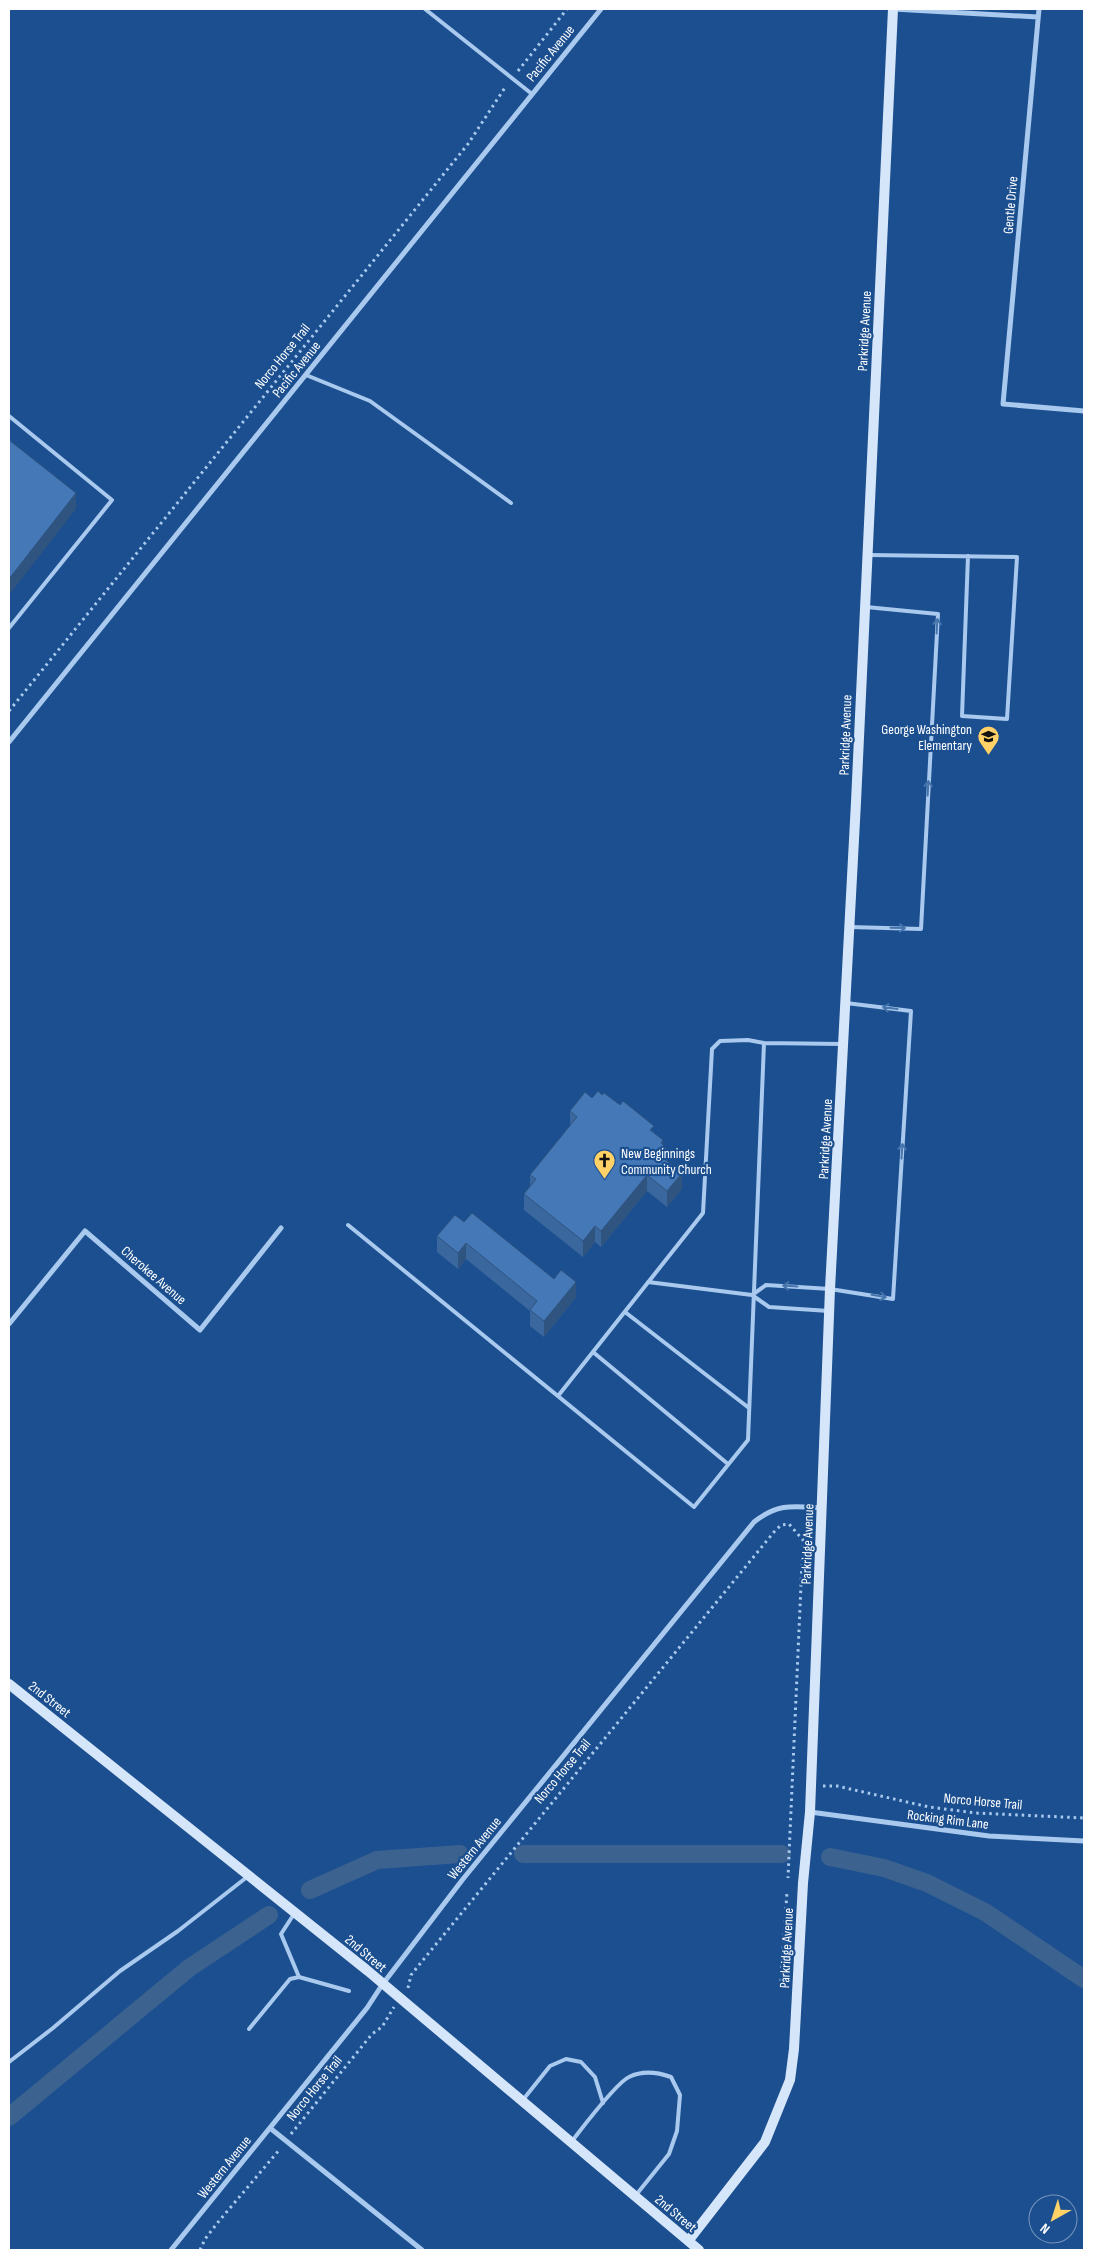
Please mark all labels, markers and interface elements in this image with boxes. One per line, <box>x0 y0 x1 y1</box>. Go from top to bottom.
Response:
street label: Pacific Avenue <box>523 22 578 85</box>
street label: Gentle Drive <box>1000 175 1021 235</box>
street label: Parkridge Avenue <box>854 290 875 372</box>
street label: Norco Horse Trail <box>251 320 314 392</box>
street label: Pacific Avenue <box>269 338 324 401</box>
one-way arrow <box>932 618 942 634</box>
street label: Parkridge Avenue <box>836 694 855 776</box>
place label: George Washington Elementary <box>881 721 973 754</box>
school or university icon: George Washington Elementary <box>976 725 1000 756</box>
one-way arrow <box>924 781 933 797</box>
one-way arrow <box>890 923 906 933</box>
one-way arrow <box>882 1003 898 1013</box>
street label: Parkridge Avenue <box>815 1098 836 1180</box>
one-way arrow <box>898 1144 907 1160</box>
place label: New Beginnings Community Church <box>621 1145 712 1178</box>
church icon: New Beginnings Community Church <box>593 1149 617 1180</box>
street label: Cherokee Avenue <box>118 1242 190 1308</box>
one-way arrow <box>782 1282 798 1291</box>
one-way arrow <box>870 1292 886 1302</box>
street label: Parkridge Avenue <box>798 1503 817 1585</box>
street label: 2nd Street <box>25 1678 74 1721</box>
street label: Norco Horse Trail <box>530 1736 594 1807</box>
street label: Norco Horse Trail <box>943 1790 1023 1813</box>
street label: Rocking Rim Lane <box>906 1806 990 1833</box>
street label: Western Avenue <box>444 1814 505 1883</box>
street label: Parkridge Avenue <box>776 1907 797 1989</box>
street label: 2nd Street <box>341 1931 390 1976</box>
street label: Norco Horse Trail <box>283 2052 346 2124</box>
street label: Western Avenue <box>194 2133 255 2202</box>
street label: 2nd Street <box>651 2191 700 2236</box>
north arrow <box>1028 2194 1078 2244</box>
text: N <box>1037 2220 1053 2238</box>

